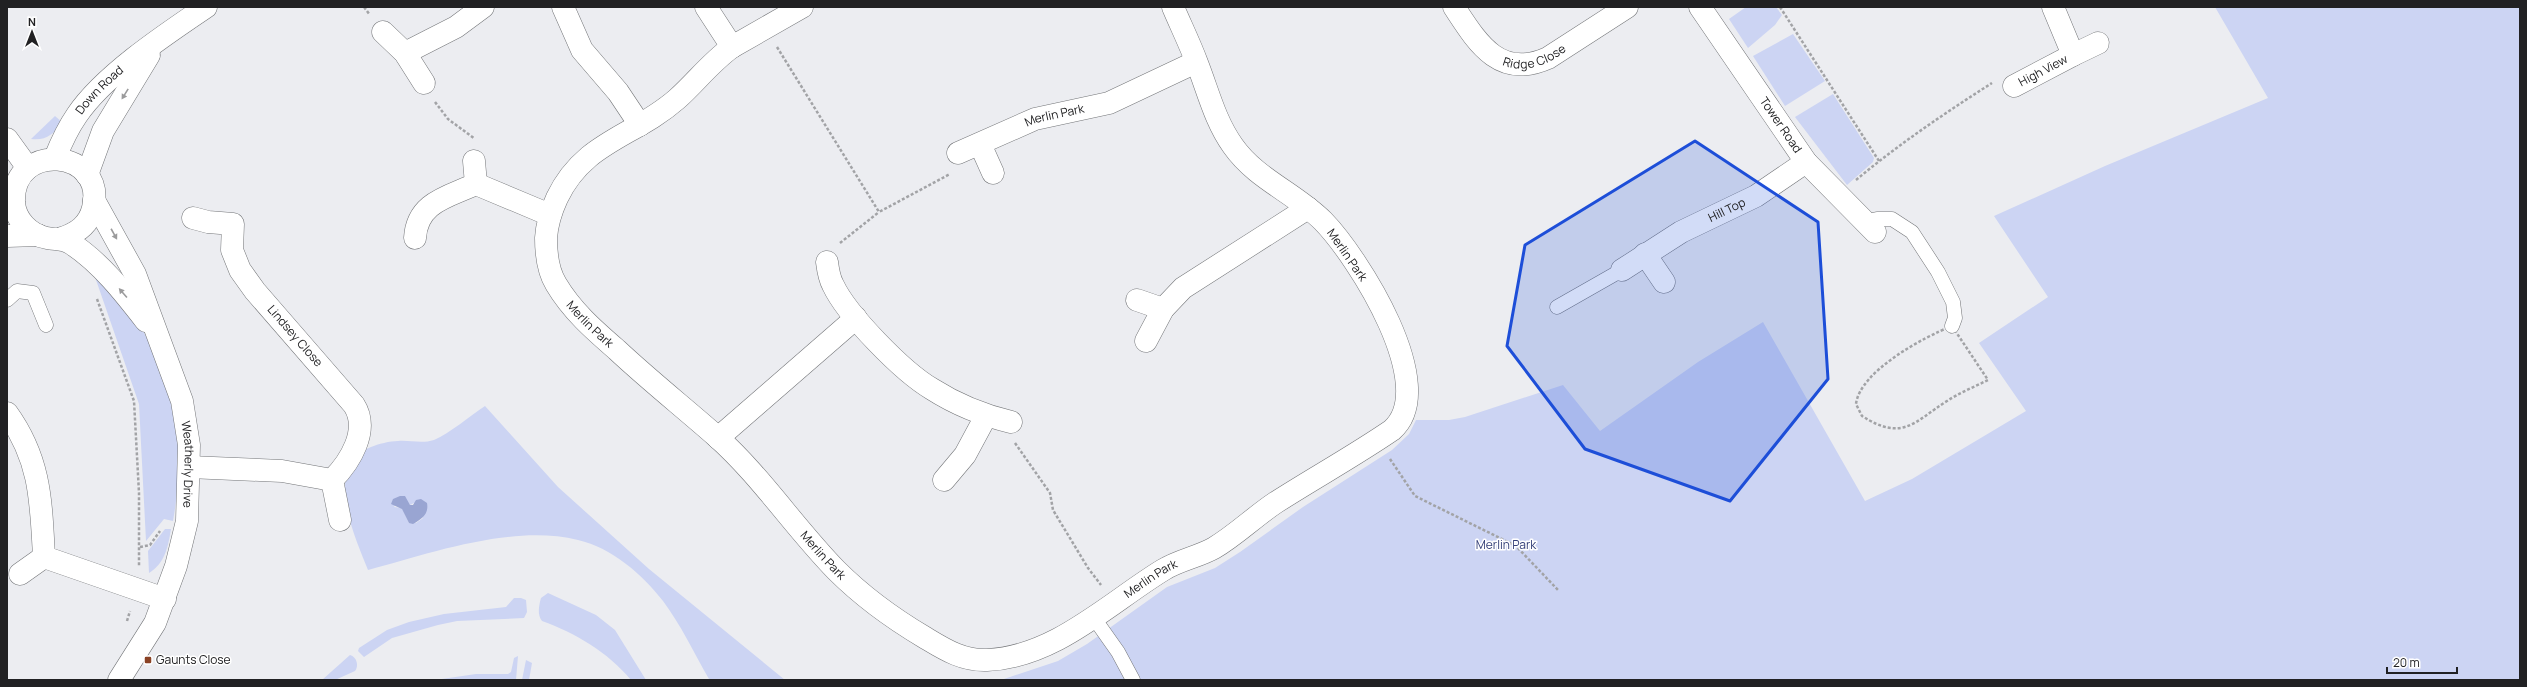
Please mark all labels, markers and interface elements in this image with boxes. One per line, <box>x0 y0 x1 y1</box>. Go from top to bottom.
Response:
north arrow <box>12 12 52 52</box>
text: N <box>28 14 36 29</box>
street label: Ridge Close <box>1501 40 1569 73</box>
street label: High View <box>2015 50 2071 90</box>
street label: Down Road <box>71 61 127 118</box>
one-way arrow <box>122 88 129 100</box>
street label: Tower Road <box>1756 93 1806 156</box>
street label: Merlin Park <box>1022 99 1087 131</box>
street label: Hill Top <box>1705 193 1748 226</box>
street label: Merlin Park <box>1323 225 1372 285</box>
one-way arrow <box>111 228 118 240</box>
one-way arrow <box>119 288 128 298</box>
street label: Merlin Park <box>563 297 618 352</box>
street label: Lindsey Close <box>264 301 327 370</box>
street label: Weatherly Drive <box>177 420 198 508</box>
street label: Merlin Park <box>797 527 851 584</box>
park label: Merlin Park <box>1476 536 1537 553</box>
street label: Merlin Park <box>1120 554 1181 602</box>
scale bar <box>2387 649 2457 675</box>
place label: Gaunts Close <box>156 651 231 668</box>
text: 20 m <box>2393 654 2420 671</box>
marker: Gaunts Close <box>143 655 153 665</box>

